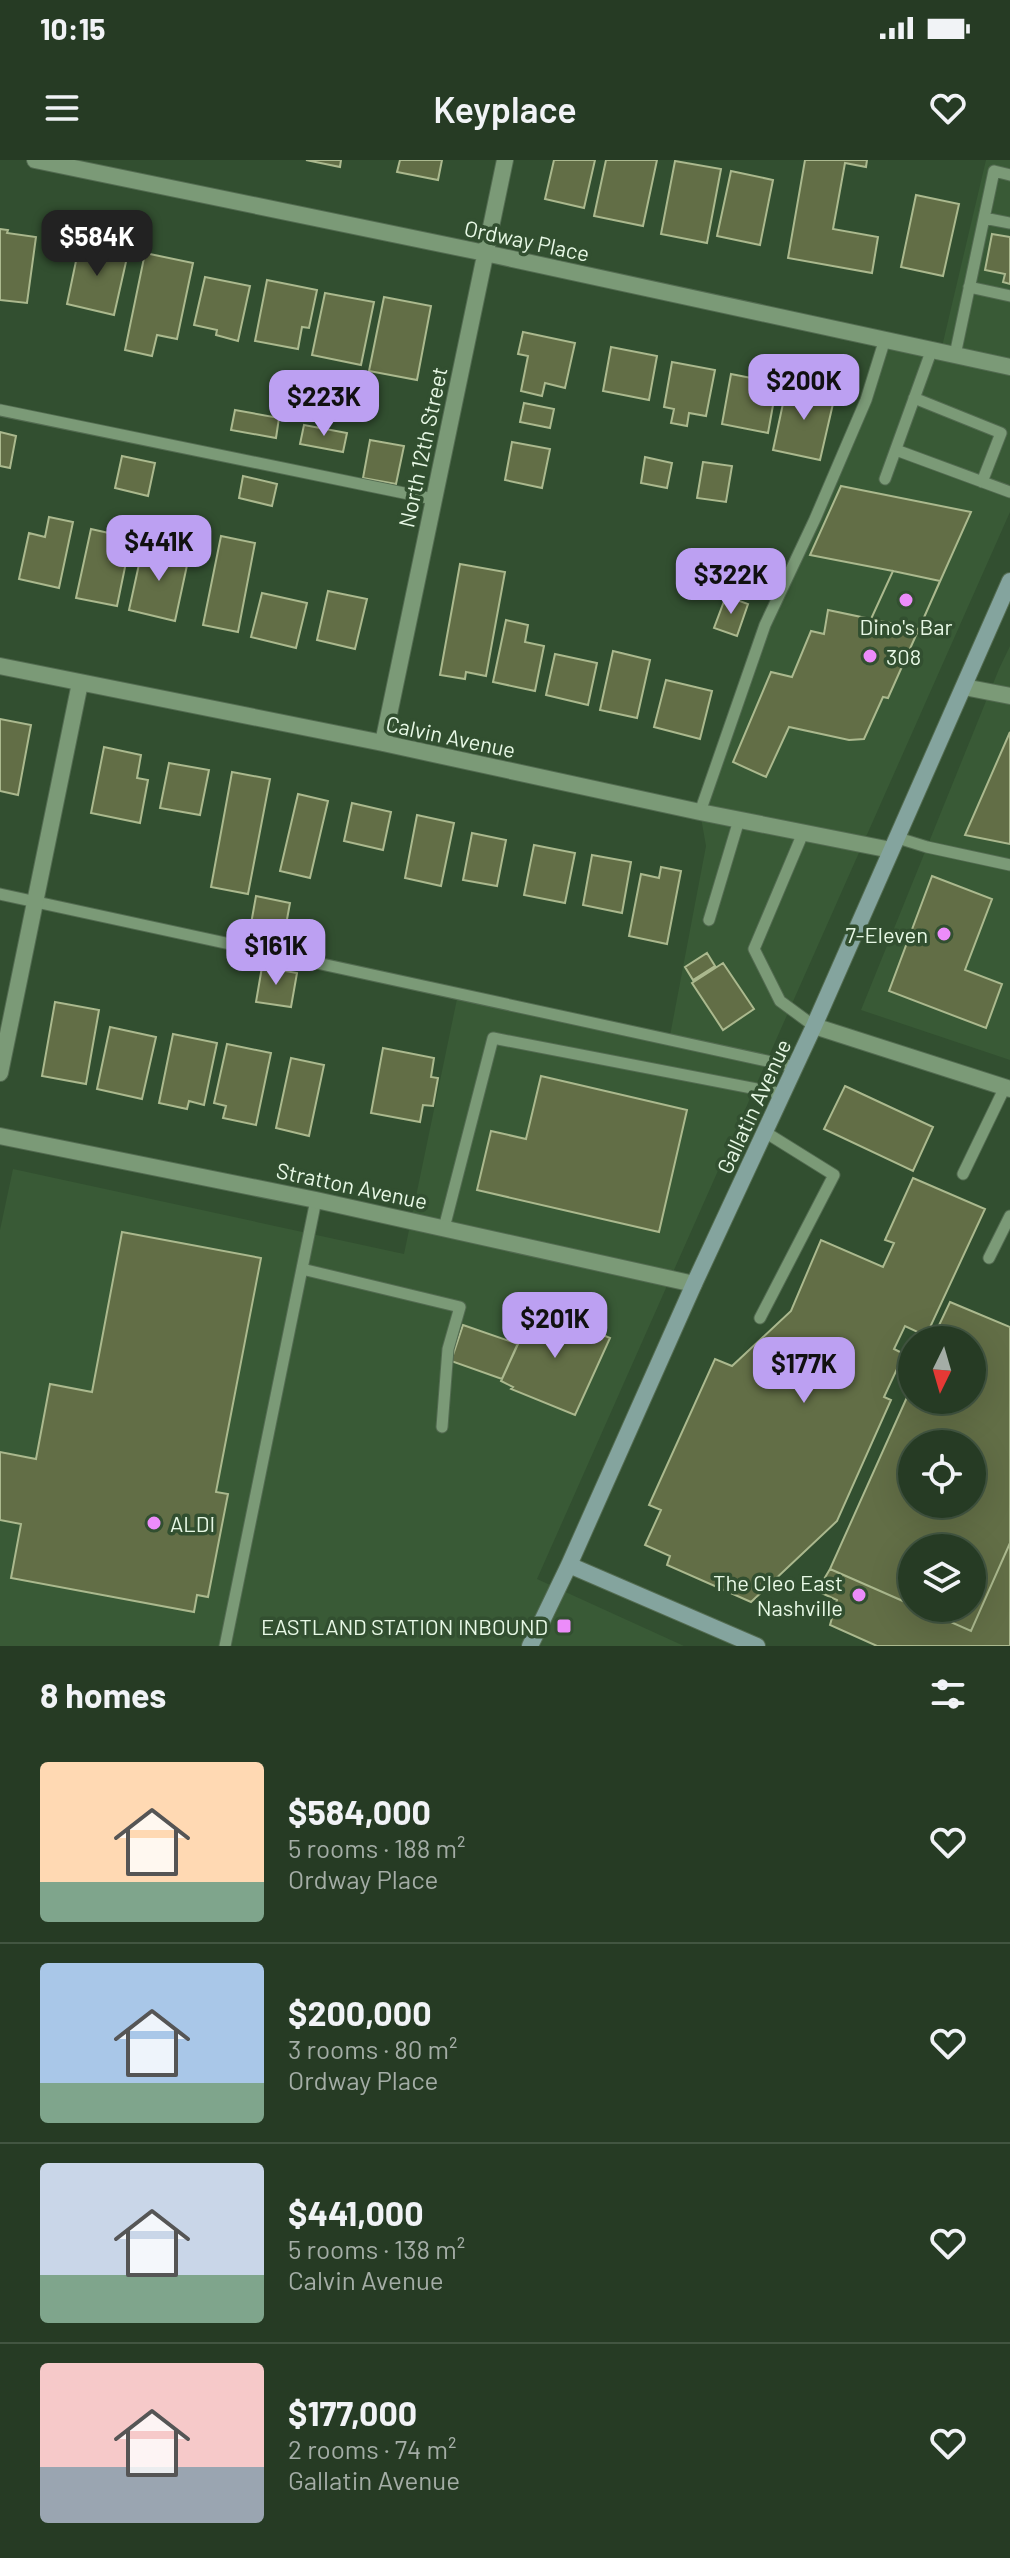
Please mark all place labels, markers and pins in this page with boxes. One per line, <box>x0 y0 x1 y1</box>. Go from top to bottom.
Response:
pin: $584K <box>41 210 153 278</box>
pin: $200K <box>748 354 860 422</box>
pin: $223K <box>268 370 380 438</box>
pin: $441K <box>103 515 215 583</box>
pin: $322K <box>675 548 787 616</box>
marker: Dino's Bar <box>897 591 915 609</box>
place label: Dino's Bar <box>860 613 952 639</box>
place label: 308 <box>886 643 921 669</box>
marker: 308 <box>861 647 879 665</box>
pin: $161K <box>220 919 332 987</box>
place label: 7-Eleven <box>845 921 928 947</box>
marker: 7-Eleven <box>935 925 953 943</box>
pin: $201K <box>499 1292 611 1360</box>
pin: $177K <box>748 1337 860 1405</box>
place label: ALDI <box>170 1510 215 1536</box>
marker: ALDI <box>145 1514 163 1532</box>
place label: The Cleo East Nashville <box>713 1569 843 1620</box>
marker: The Cleo East Nashville <box>850 1586 868 1604</box>
place label: EASTLAND STATION INBOUND <box>261 1613 548 1639</box>
marker: EASTLAND STATION INBOUND <box>555 1617 573 1635</box>

